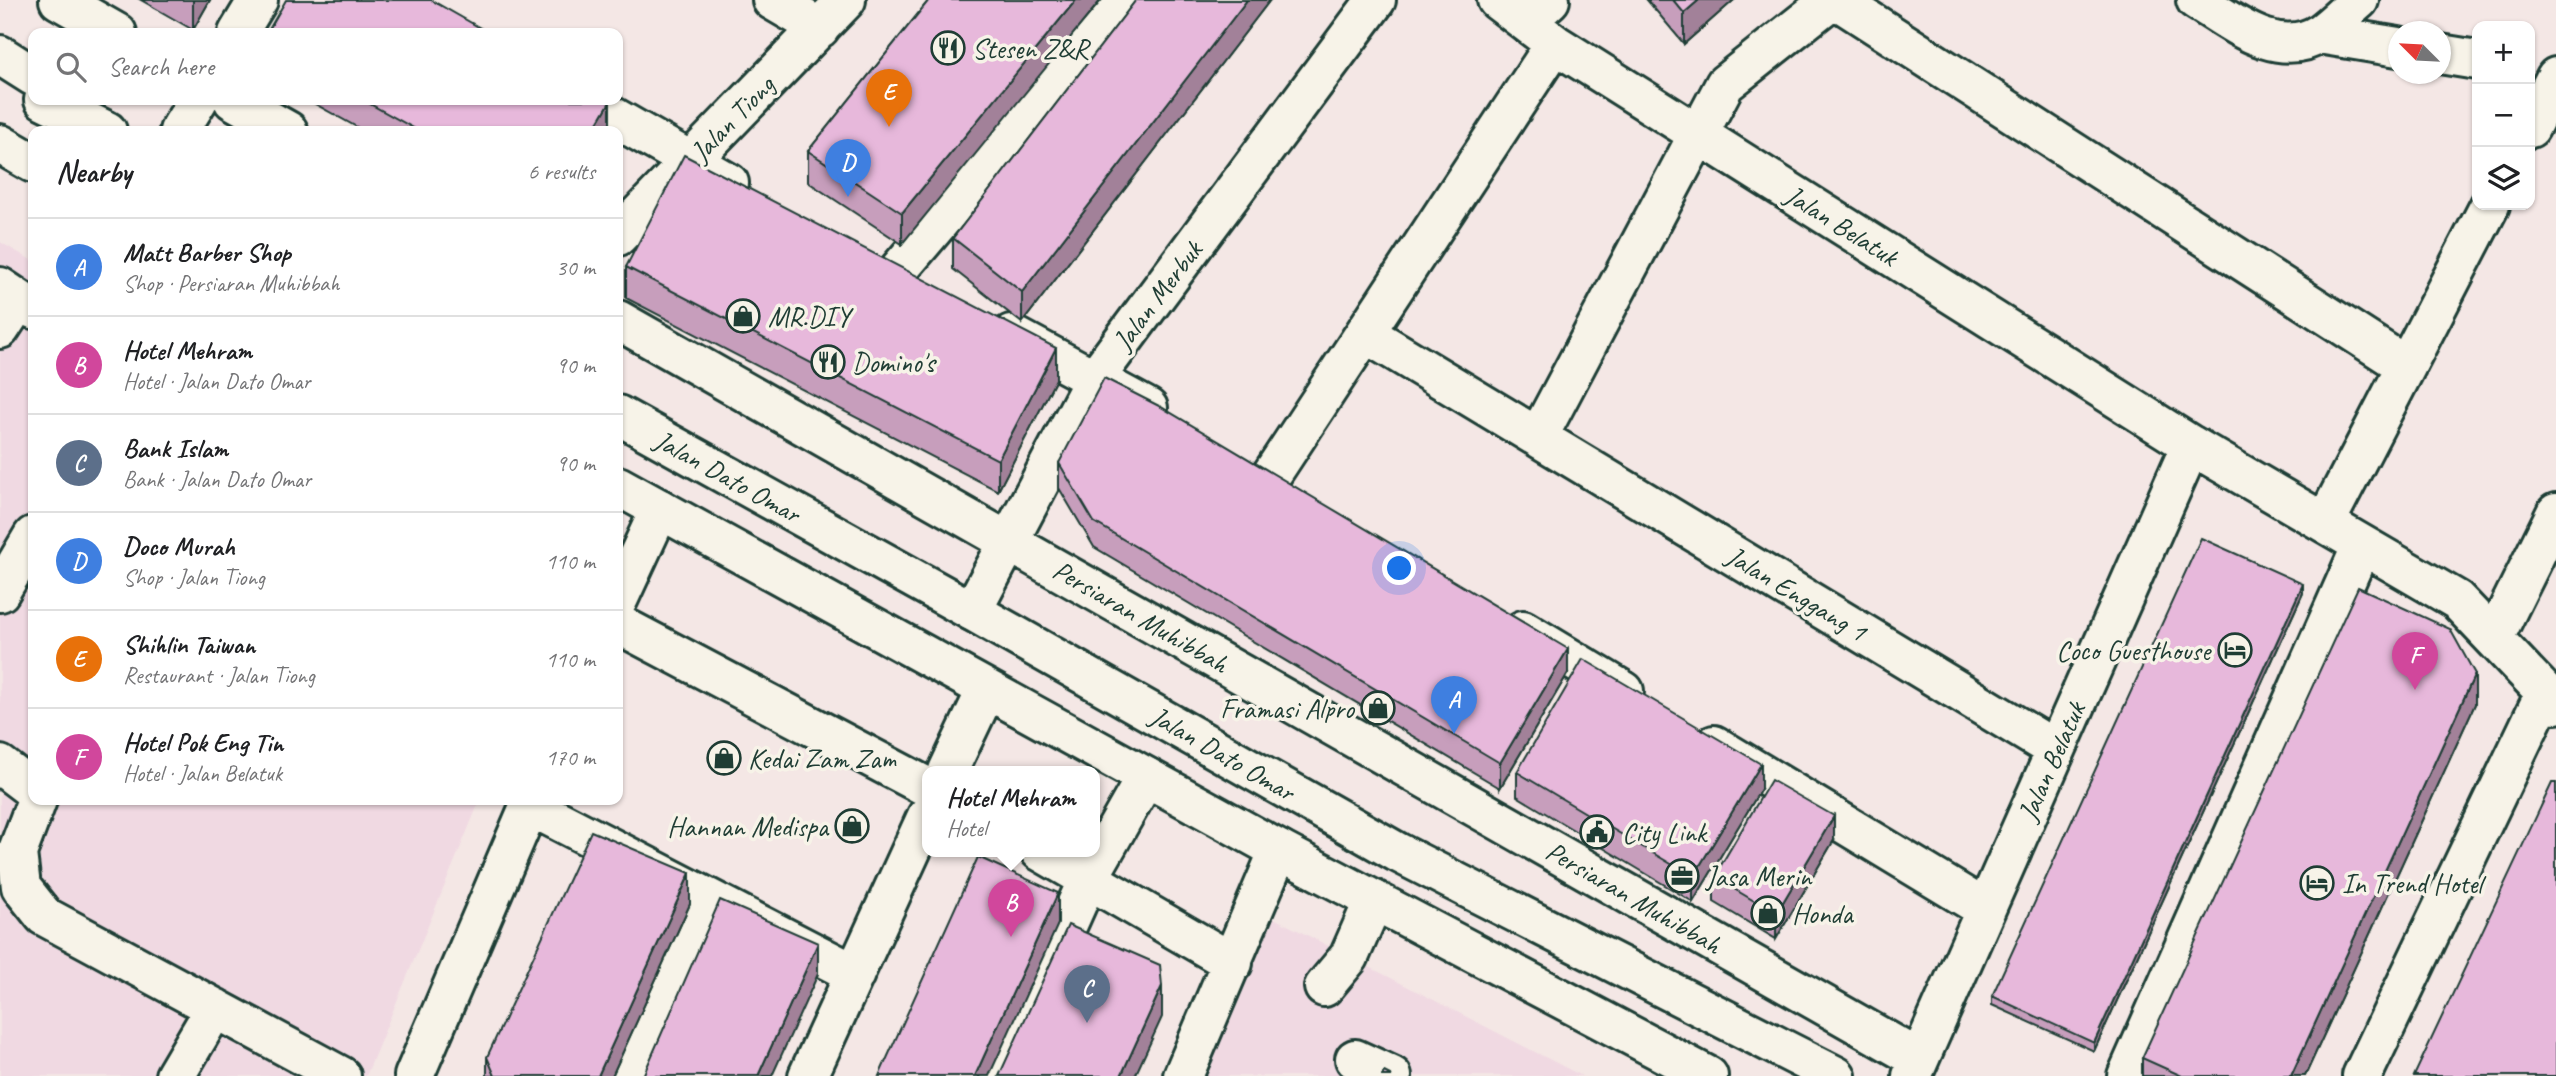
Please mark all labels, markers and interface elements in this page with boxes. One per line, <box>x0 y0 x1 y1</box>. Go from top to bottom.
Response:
north arrow <box>2388 21 2451 84</box>
map controls <box>2472 21 2535 210</box>
button: + <box>2472 21 2535 84</box>
search box <box>28 28 623 105</box>
restaurant icon: Stesen Z&R <box>929 29 967 67</box>
place label: Stesen Z&R <box>972 31 1091 66</box>
icon: search <box>52 48 90 86</box>
text: Search here <box>108 50 214 83</box>
street label: Jalan Tiong <box>681 67 783 170</box>
pin: E <box>866 69 912 127</box>
button: − <box>2472 84 2535 147</box>
pin: D <box>825 139 871 197</box>
button: layers <box>2472 147 2535 210</box>
text: Nearby <box>56 153 132 191</box>
text: 6 results <box>528 157 595 186</box>
street label: Jalan Belatuk <box>1777 176 1906 275</box>
street label: Jalan Merbuk <box>1104 232 1211 358</box>
text: Matt Barber Shop <box>123 236 291 269</box>
text: A <box>73 253 85 282</box>
text: 30 m <box>556 253 595 282</box>
text: Shop · Persiaran Muhibbah <box>123 269 339 298</box>
shop icon: MR.DIY <box>724 297 762 335</box>
place label: MR.DIY <box>768 299 854 334</box>
text: Hotel Mehram <box>123 334 252 367</box>
restaurant icon: Domino's <box>809 343 847 381</box>
place label: Domino's <box>852 345 937 380</box>
text: B <box>73 351 85 380</box>
text: 90 m <box>556 351 595 380</box>
text: Hotel · Jalan Dato Omar <box>123 367 311 396</box>
street label: Jalan Dato Omar <box>647 421 808 532</box>
text: Bank Islam <box>123 432 228 465</box>
text: C <box>74 449 84 478</box>
text: 90 m <box>556 449 595 478</box>
text: Bank · Jalan Dato Omar <box>123 465 311 494</box>
text: Doco Murah <box>123 530 235 563</box>
street label: Jalan Enggang 1 <box>1719 537 1874 650</box>
text: D <box>72 547 86 576</box>
text: 110 m <box>546 547 595 576</box>
your location <box>1382 551 1416 585</box>
street label: Persiaran Muhibbah <box>1047 552 1236 681</box>
text: Shop · Jalan Tiong <box>123 563 265 592</box>
text: Shihlin Taiwan <box>123 628 255 661</box>
hotel icon: Coco Guesthouse <box>2216 631 2254 669</box>
pin: F <box>2392 632 2438 690</box>
place label: Coco Guesthouse <box>2056 633 2212 668</box>
text: E <box>73 645 85 674</box>
text: 110 m <box>546 645 595 674</box>
text: Restaurant · Jalan Tiong <box>123 661 315 690</box>
pin: A <box>1431 676 1477 734</box>
shop icon: Framasi Alpro <box>1359 689 1397 727</box>
place label: Framasi Alpro <box>1220 691 1356 726</box>
street label: Jalan Belatuk <box>2009 695 2094 828</box>
street label: Jalan Dato Omar <box>1143 697 1303 810</box>
text: Hotel Pok Eng Tin <box>123 726 283 759</box>
shop icon: Kedai Zam Zam <box>705 739 743 777</box>
place label: Kedai Zam Zam <box>748 741 897 776</box>
text: F <box>74 743 84 772</box>
text: 170 m <box>546 743 595 772</box>
text: Hotel · Jalan Belatuk <box>123 759 282 788</box>
popup <box>922 766 1100 857</box>
text: Hotel Mehram <box>947 781 1075 814</box>
shop icon: Hannan Medispa <box>833 807 871 845</box>
place label: Hannan Medispa <box>667 809 830 844</box>
public building icon: City Link <box>1578 813 1616 851</box>
text: Hotel <box>947 814 987 843</box>
place label: City Link <box>1622 815 1709 850</box>
street label: Persiaran Muhibbah <box>1540 833 1729 962</box>
office icon: Jasa Merin <box>1663 857 1701 895</box>
place label: Jasa Merin <box>1704 859 1813 894</box>
hotel icon: In Trend Hotel <box>2298 864 2336 902</box>
place label: In Trend Hotel <box>2342 866 2487 901</box>
pin: B <box>988 879 1034 937</box>
shop icon: Honda <box>1749 894 1787 932</box>
place label: Honda <box>1792 896 1854 931</box>
pin: C <box>1064 965 1110 1023</box>

